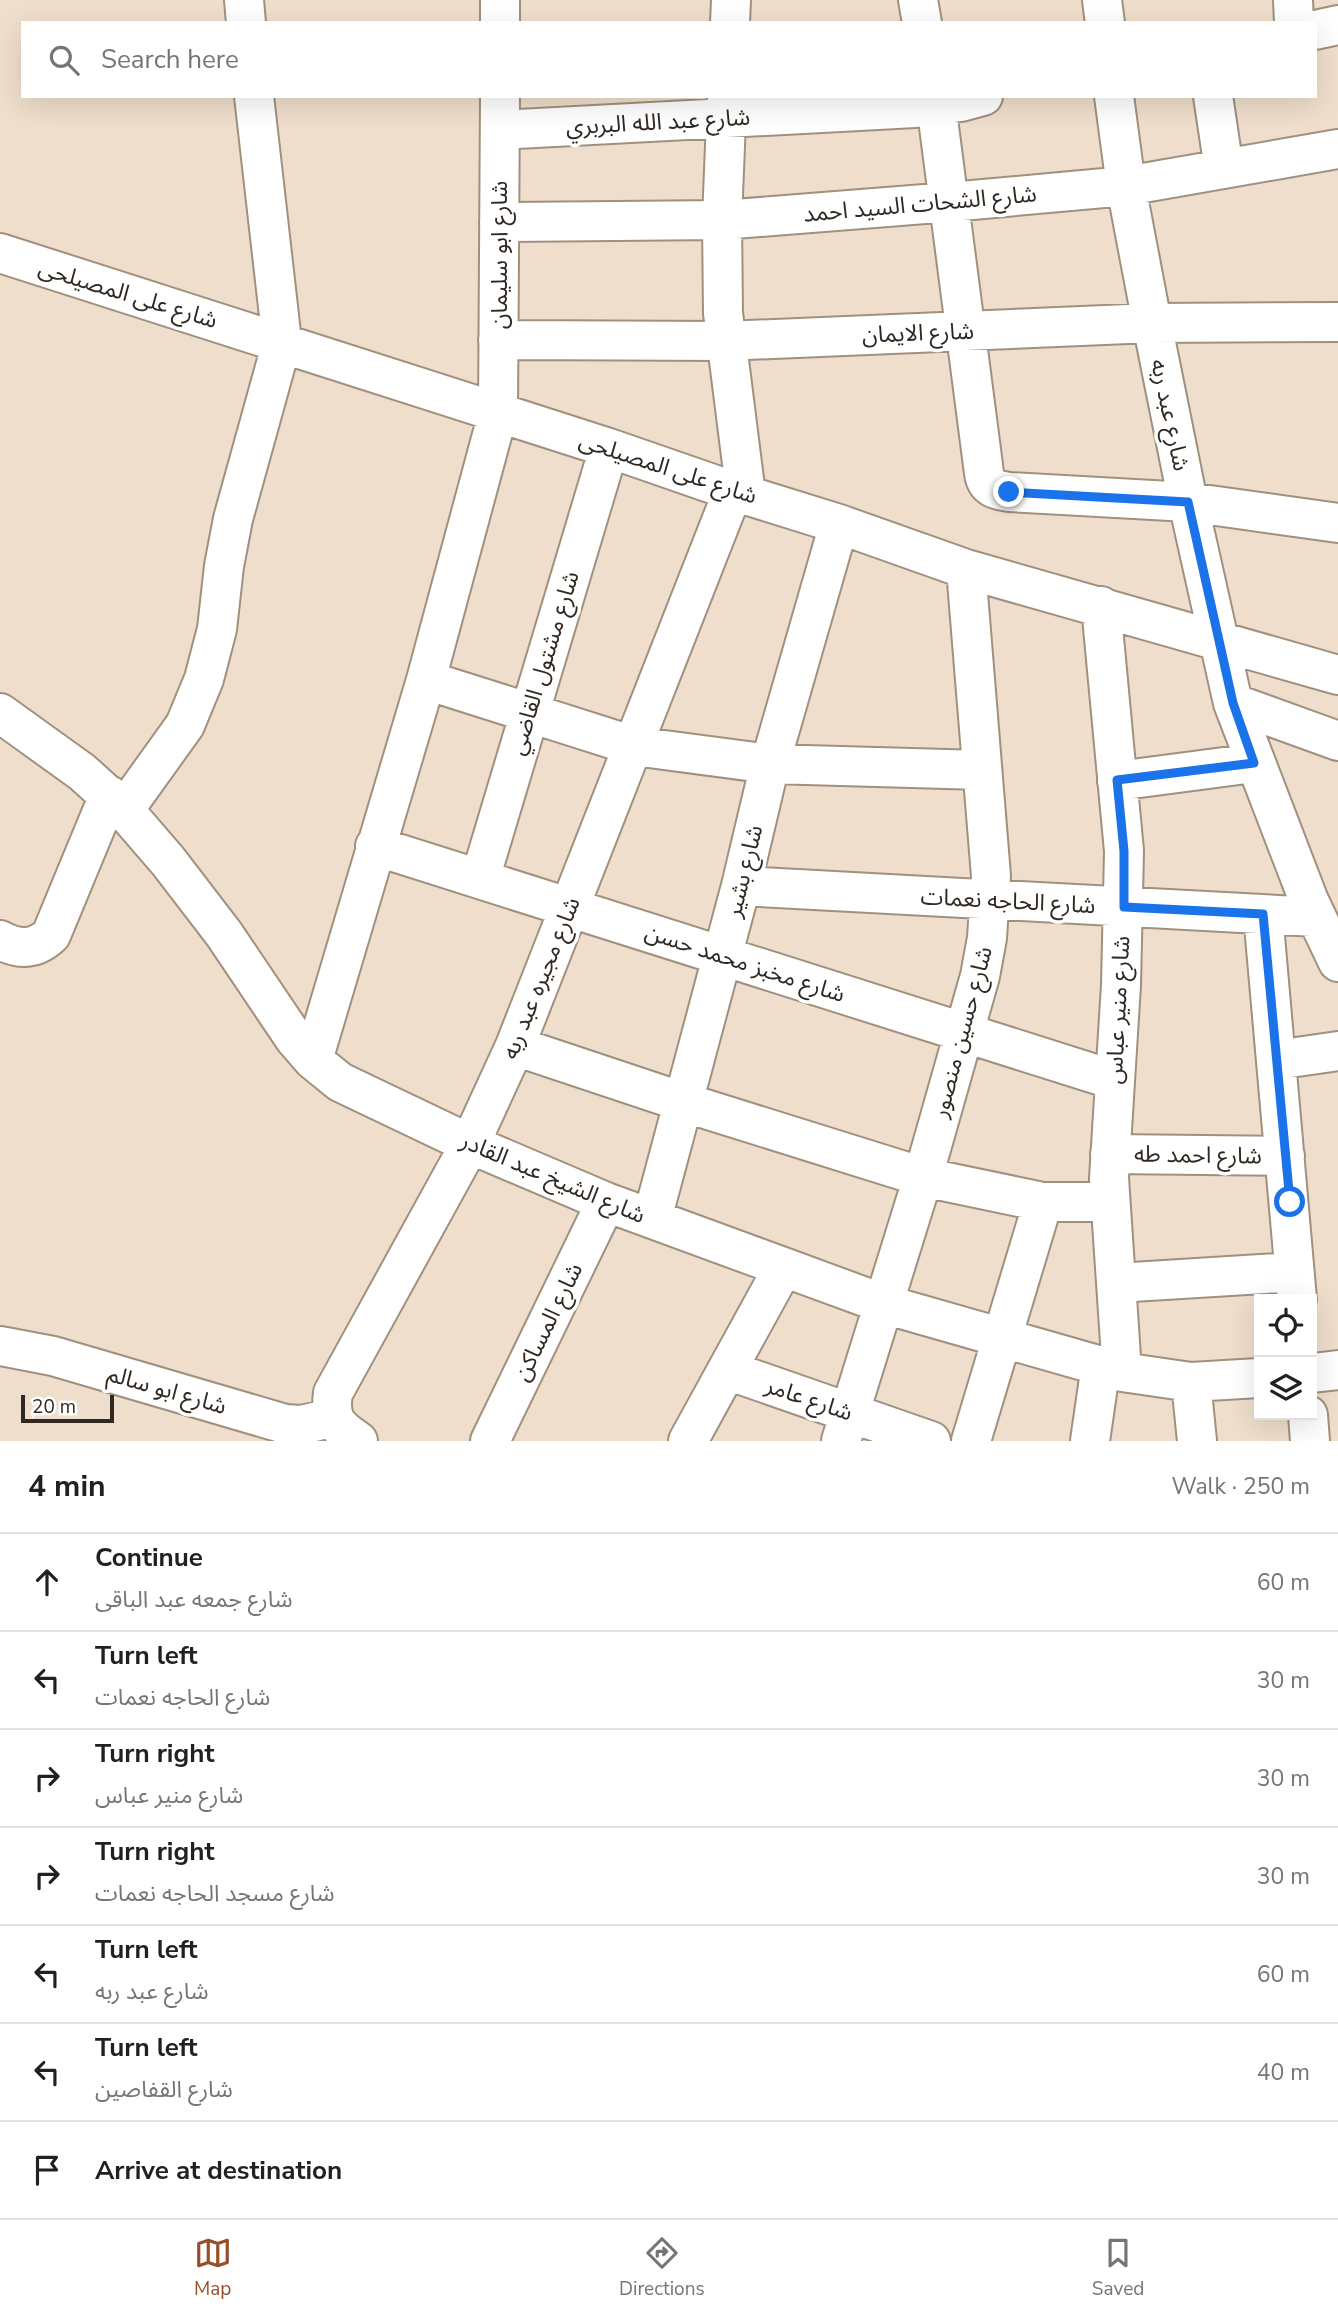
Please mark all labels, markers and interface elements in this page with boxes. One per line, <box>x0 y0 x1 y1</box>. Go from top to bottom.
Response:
search box <box>21 21 1317 98</box>
icon: search <box>45 41 83 79</box>
text: Search here <box>101 42 239 77</box>
street label: شارع عبد الله البربري <box>565 102 751 144</box>
street label: شارع الشحات السيد احمد <box>802 178 1038 231</box>
street label: شارع ابو سليمان <box>484 181 516 329</box>
street label: شارع على المصيلحى <box>34 252 221 337</box>
street label: شارع الايمان <box>861 316 975 351</box>
street label: شارع عبد ربه <box>1142 356 1197 474</box>
street label: شارع على المصيلحى <box>575 425 761 512</box>
route end <box>993 476 1024 507</box>
street label: شارع مشتول القاضي <box>501 567 588 759</box>
street label: شارع بشير <box>717 822 771 922</box>
street label: شارع الحاجه نعمات <box>920 881 1096 922</box>
street label: شارع مجيره عبد ربه <box>494 892 589 1064</box>
street label: شارع مخبز محمد حسن <box>641 916 849 1011</box>
street label: شارع منير عباس <box>1099 935 1138 1085</box>
street label: شارع حسين منصور <box>924 943 1001 1122</box>
street label: شارع الشيخ عبد القادر <box>455 1125 650 1232</box>
street label: شارع احمد طه <box>1134 1138 1262 1173</box>
route start <box>1274 1186 1305 1217</box>
street label: شارع المساكن <box>506 1258 591 1387</box>
map controls <box>1254 1294 1317 1420</box>
button: locate <box>1254 1294 1317 1357</box>
button: layers <box>1254 1357 1317 1420</box>
street label: شارع ابو سالم <box>103 1358 230 1423</box>
street label: شارع عامر <box>760 1369 857 1429</box>
scale bar <box>21 1392 114 1424</box>
text: 20 m <box>32 1394 76 1420</box>
text: 4 min <box>28 1466 106 1507</box>
text: Walk · 250 m <box>1171 1471 1310 1502</box>
text: Continue <box>95 1540 203 1575</box>
icon: ahead <box>28 1563 66 1601</box>
text: 60 m <box>1257 1567 1310 1598</box>
text: شارع جمعه عبد الباقى <box>95 1584 293 1615</box>
text: Turn left <box>95 1638 198 1673</box>
icon: left <box>28 1661 66 1699</box>
text: 30 m <box>1257 1665 1310 1696</box>
text: شارع الحاجه نعمات <box>95 1682 270 1713</box>
text: Turn right <box>95 1736 214 1771</box>
icon: right <box>28 1759 66 1797</box>
text: 30 m <box>1257 1763 1310 1794</box>
text: شارع منير عباس <box>95 1780 243 1811</box>
text: Turn right <box>95 1834 214 1869</box>
icon: right <box>28 1857 66 1895</box>
text: 30 m <box>1257 1861 1310 1892</box>
text: شارع مسجد الحاجه نعمات <box>95 1878 335 1909</box>
text: Turn left <box>95 1932 198 1967</box>
icon: left <box>28 1955 66 1993</box>
text: 60 m <box>1257 1959 1310 1990</box>
text: شارع عبد ربه <box>95 1976 208 2007</box>
text: Turn left <box>95 2030 198 2065</box>
icon: left <box>28 2053 66 2091</box>
text: 40 m <box>1257 2057 1310 2088</box>
text: شارع القفاصين <box>95 2074 233 2105</box>
icon: arrive <box>28 2151 66 2189</box>
text: Arrive at destination <box>95 2153 342 2188</box>
tab: Map <box>194 2234 232 2302</box>
tab: Directions <box>619 2234 705 2302</box>
tab: Saved <box>1092 2234 1144 2302</box>

